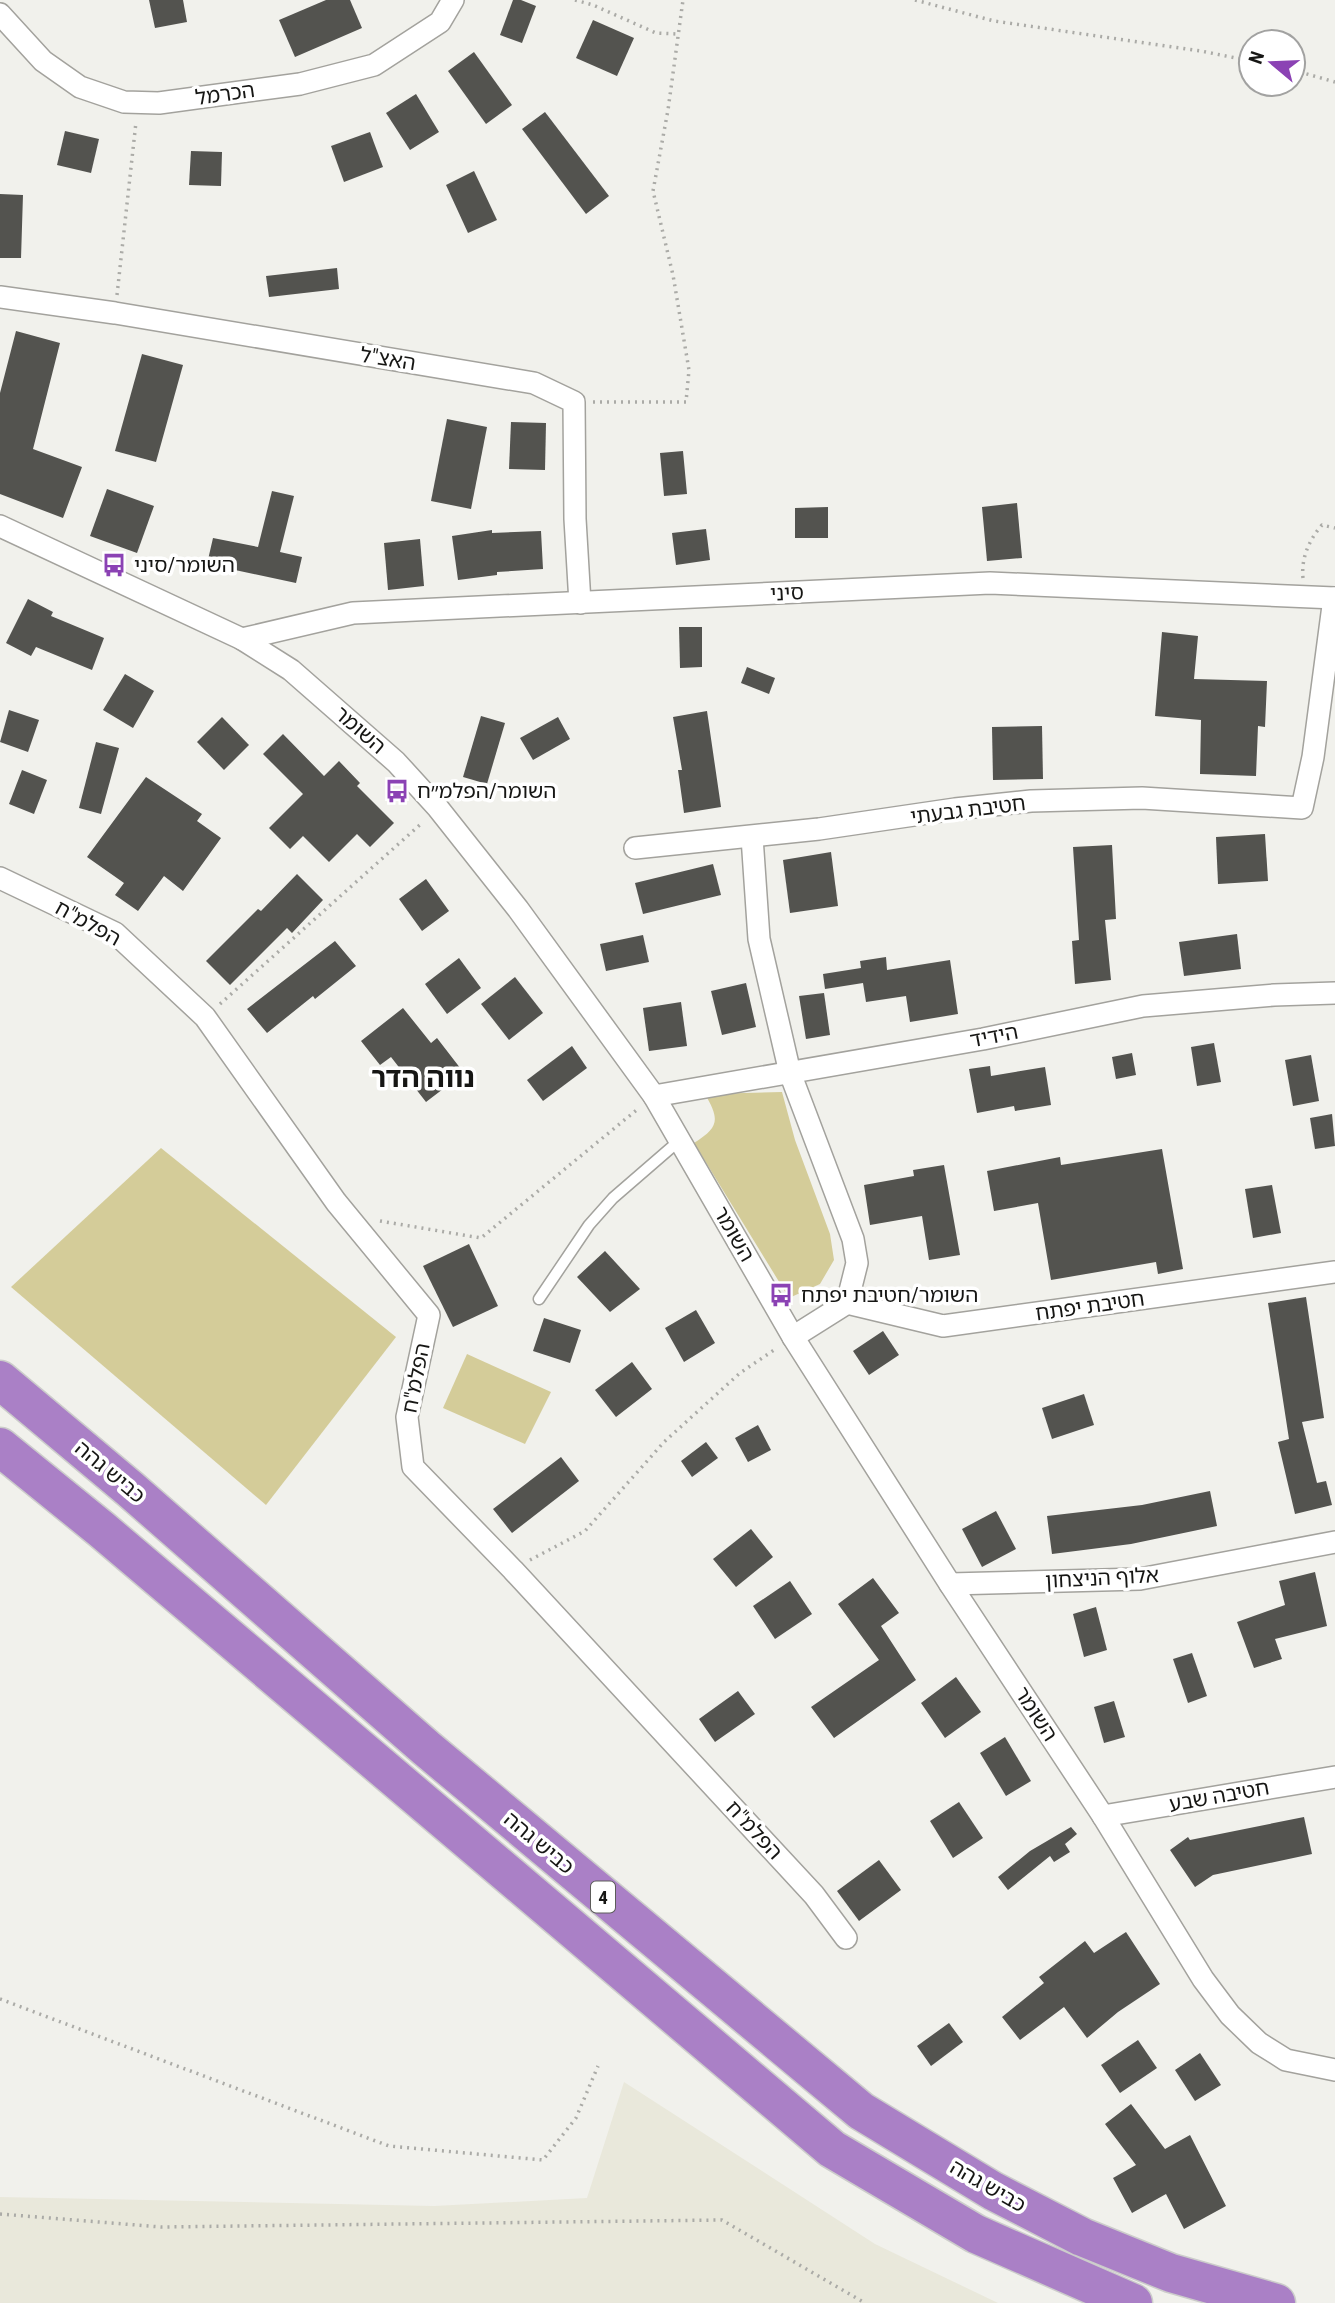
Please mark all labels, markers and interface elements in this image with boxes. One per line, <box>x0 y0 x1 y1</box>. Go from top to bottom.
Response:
north arrow <box>1237 28 1307 98</box>
text: N <box>1244 48 1269 67</box>
street label: הכרמל <box>194 78 256 110</box>
street label: האצ"ל <box>359 343 417 375</box>
bus stop icon: השומר/סיני <box>100 551 128 579</box>
place label: השומר/סיני <box>134 553 235 577</box>
street label: סיני <box>770 580 804 606</box>
street label: השומר <box>330 701 390 759</box>
bus stop icon: השומר/הפלמ״ח <box>383 777 411 805</box>
place label: השומר/הפלמ״ח <box>417 779 556 803</box>
street label: חטיבת גבעתי <box>909 791 1027 829</box>
street label: הפלמ"ח <box>51 895 125 951</box>
street label: הידיד <box>968 1020 1020 1052</box>
district label: נווה הדר <box>371 1061 475 1094</box>
street label: השומר <box>709 1202 759 1266</box>
bus stop icon: השומר/חטיבת יפתח <box>767 1281 795 1309</box>
place label: השומר/חטיבת יפתח <box>801 1283 978 1307</box>
street label: חטיבת יפתח <box>1034 1286 1146 1326</box>
street label: הפלמ"ח <box>397 1341 435 1415</box>
street label: כביש גהה <box>70 1436 150 1508</box>
street label: אלוף הניצחון <box>1044 1563 1160 1593</box>
street label: השומר <box>1010 1682 1062 1746</box>
street label: חטיבה שבע <box>1167 1775 1271 1817</box>
street label: הפלמ"ח <box>721 1796 787 1864</box>
street label: כביש גהה <box>499 1807 579 1879</box>
road number: 4 <box>591 1882 615 1912</box>
street label: כביש גהה <box>946 2155 1030 2217</box>

